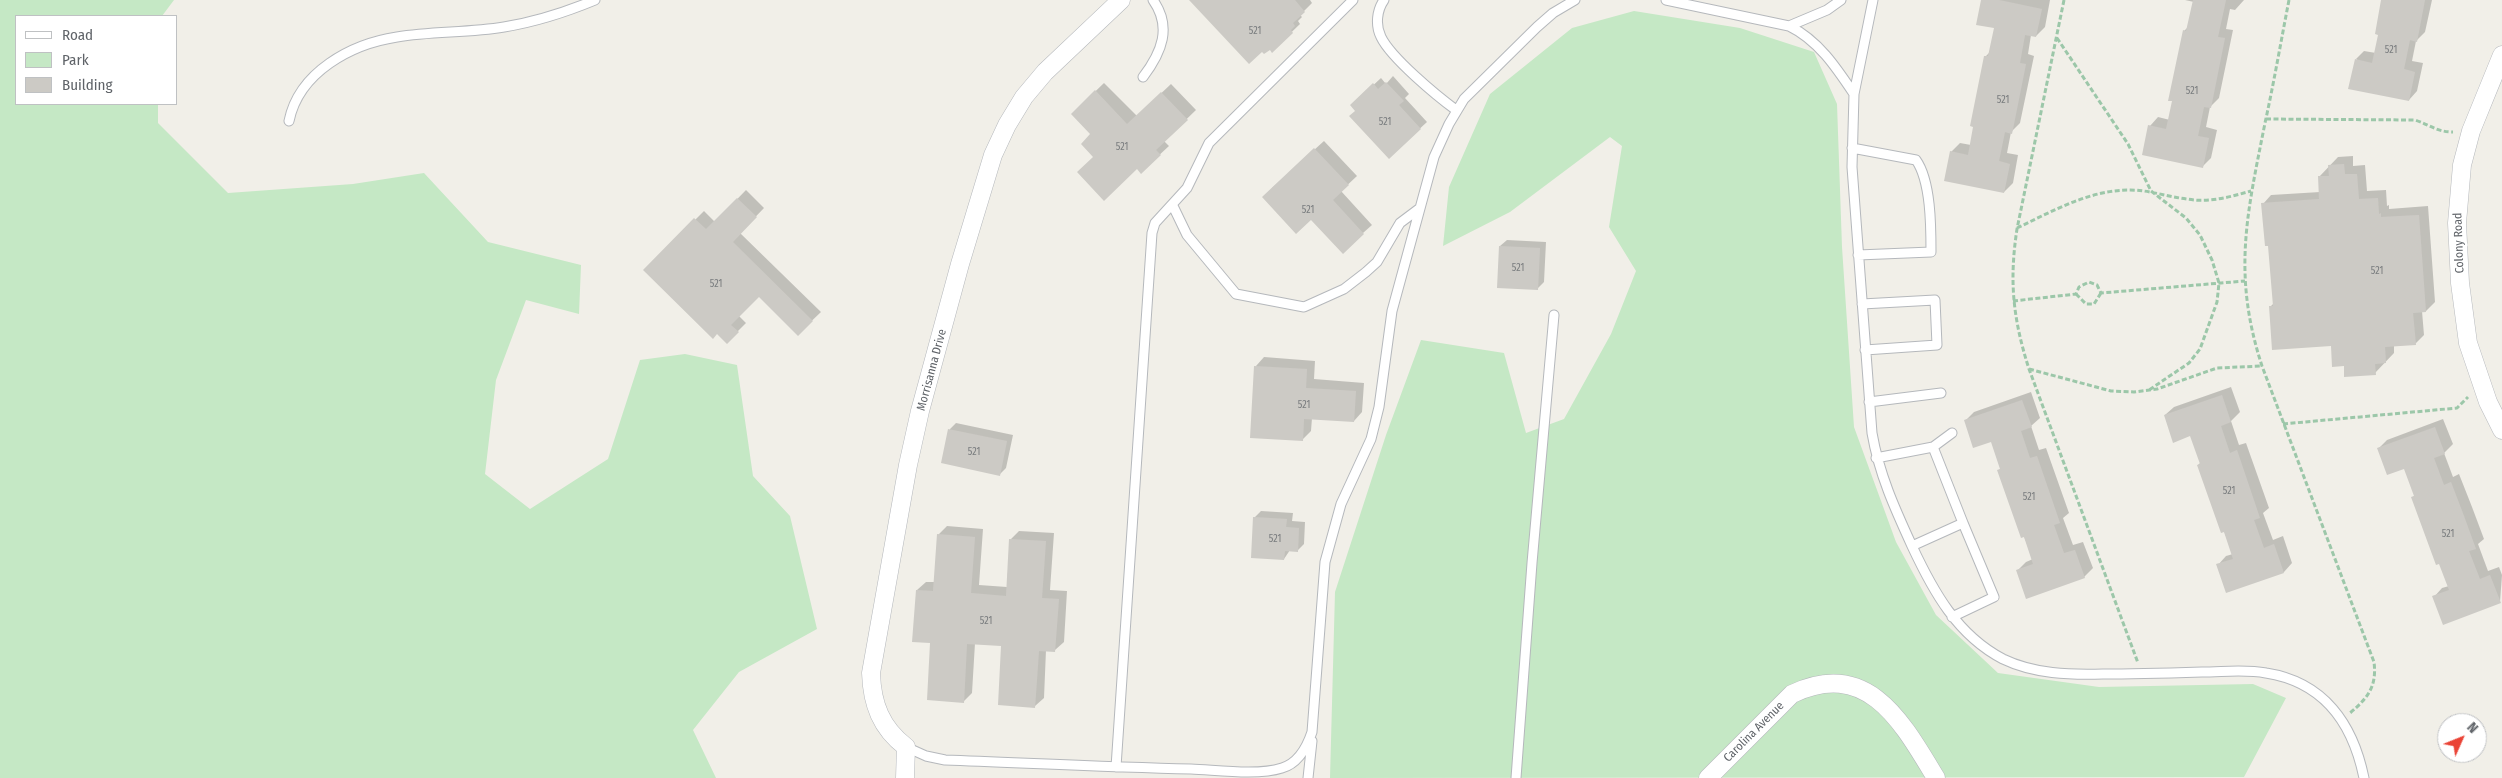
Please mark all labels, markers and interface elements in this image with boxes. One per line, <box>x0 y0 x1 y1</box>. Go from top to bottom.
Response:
legend <box>15 15 178 105</box>
house number: 521 <box>1249 25 1261 37</box>
text: Road <box>62 26 93 44</box>
house number: 521 <box>2385 44 2397 56</box>
text: Park <box>62 51 89 69</box>
text: Building <box>62 76 113 94</box>
house number: 521 <box>2186 85 2198 97</box>
house number: 521 <box>1997 94 2009 106</box>
house number: 521 <box>1379 116 1391 128</box>
house number: 521 <box>1116 141 1128 153</box>
house number: 521 <box>1302 204 1314 216</box>
street label: Colony Road <box>2451 212 2467 274</box>
house number: 521 <box>1512 262 1524 274</box>
house number: 521 <box>2371 265 2383 277</box>
house number: 521 <box>710 278 722 290</box>
street label: Morrisanna Drive <box>914 328 950 412</box>
house number: 521 <box>1298 399 1310 411</box>
house number: 521 <box>968 446 980 458</box>
house number: 521 <box>2223 485 2235 497</box>
house number: 521 <box>2023 491 2035 503</box>
house number: 521 <box>2442 528 2454 540</box>
house number: 521 <box>1269 533 1281 545</box>
house number: 521 <box>980 615 992 627</box>
street label: Carolina Avenue <box>1721 699 1787 765</box>
north arrow <box>2437 713 2487 763</box>
text: N <box>2463 719 2481 737</box>

